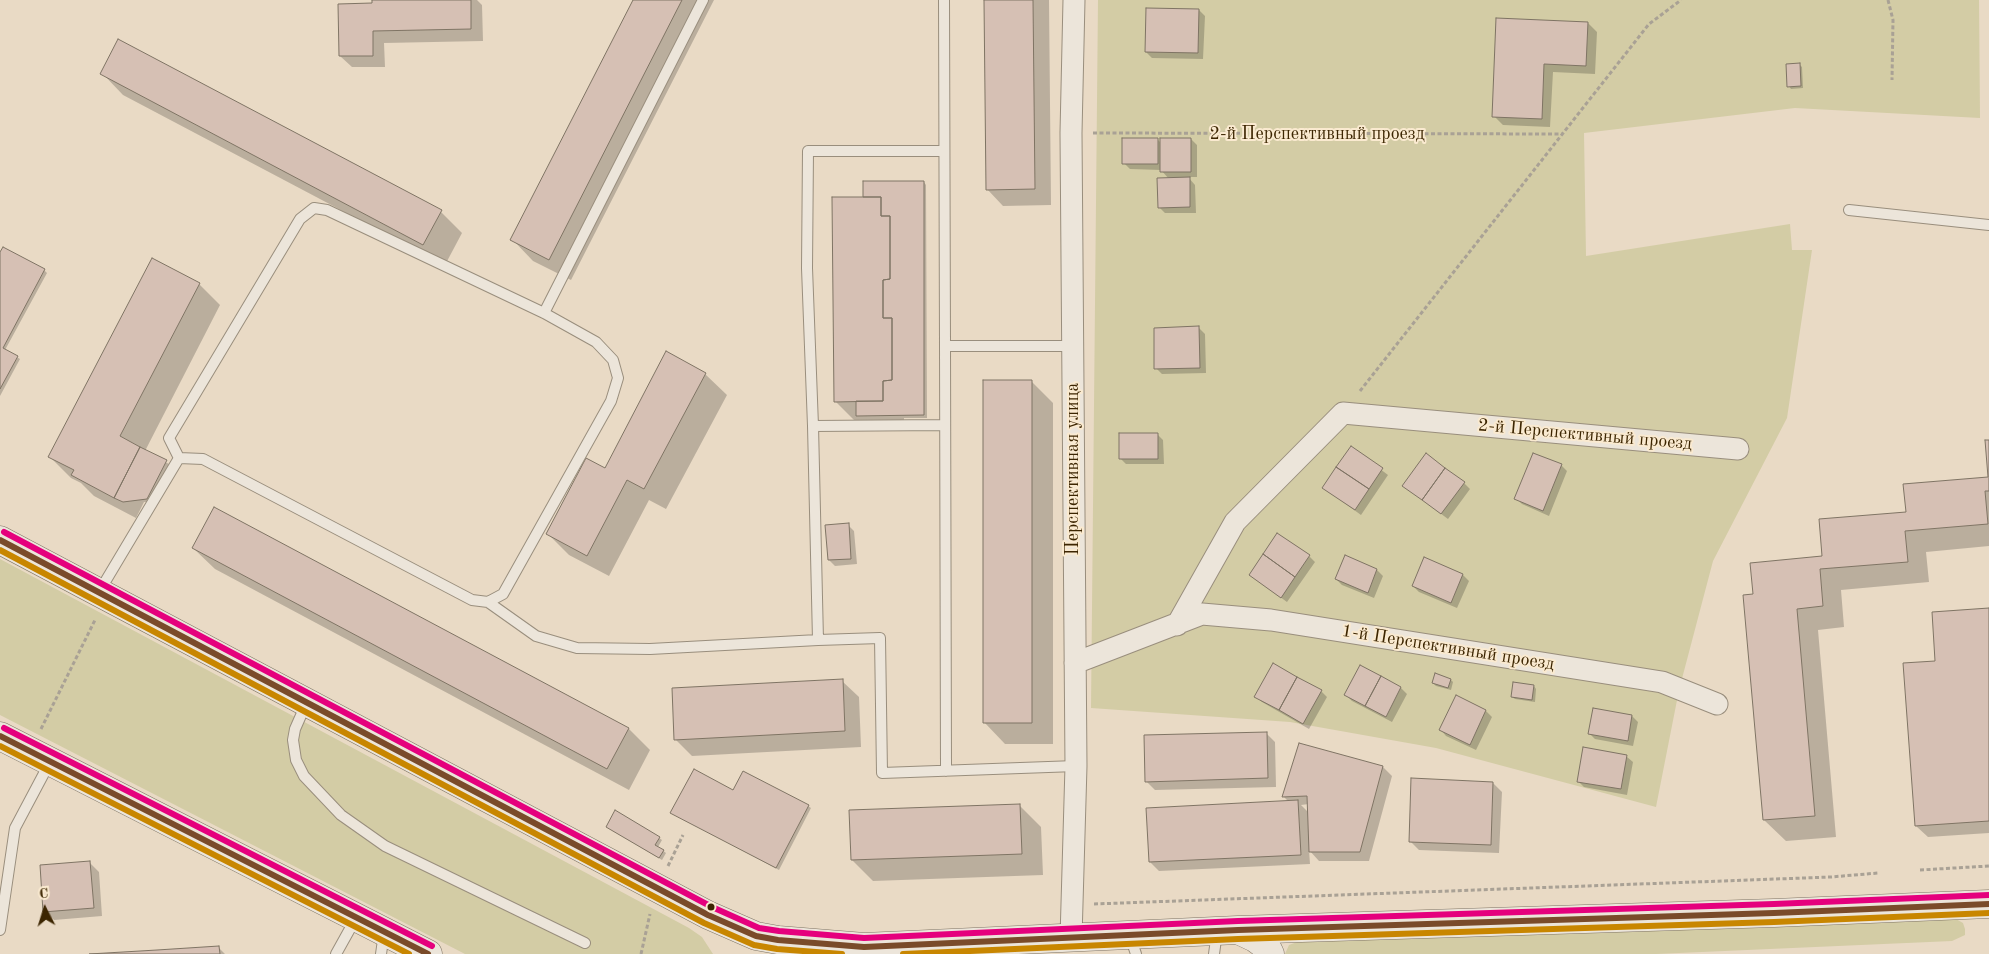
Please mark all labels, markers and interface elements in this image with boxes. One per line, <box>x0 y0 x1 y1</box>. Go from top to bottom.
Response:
street label: 2-й Перспективный проезд <box>1210 123 1424 145</box>
street label: Перспективная улица <box>1062 383 1084 555</box>
street label: 2-й Перспективный проезд <box>1477 415 1693 455</box>
street label: 1-й Перспективный проезд <box>1340 621 1556 675</box>
north arrow <box>20 884 70 934</box>
text: С <box>38 887 49 901</box>
unlabelled marker <box>706 902 716 912</box>

